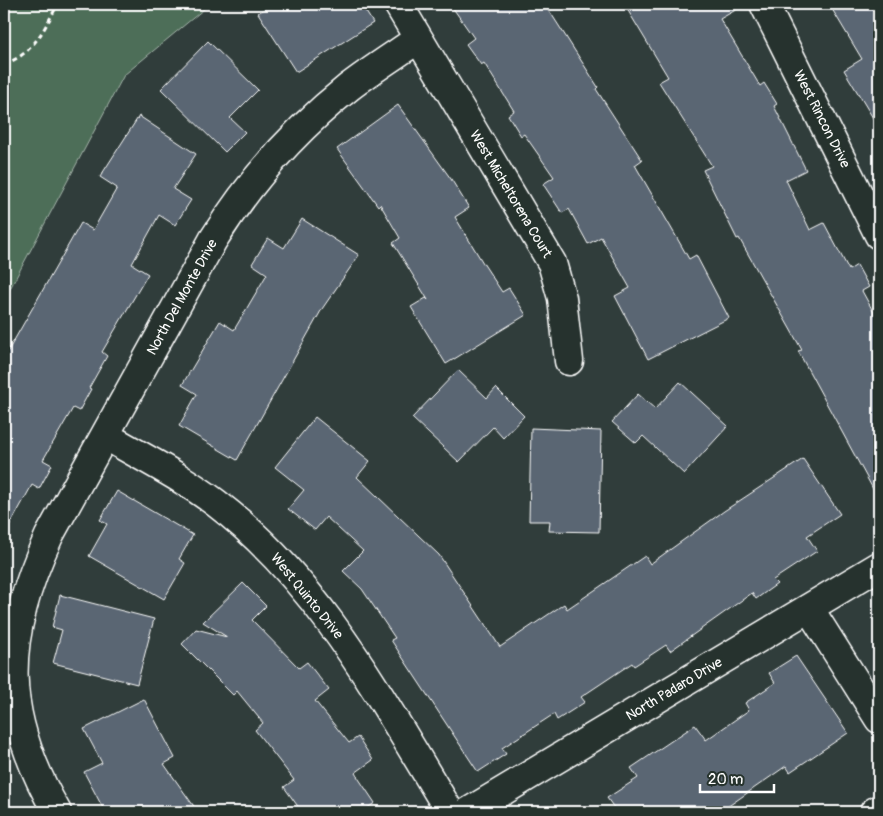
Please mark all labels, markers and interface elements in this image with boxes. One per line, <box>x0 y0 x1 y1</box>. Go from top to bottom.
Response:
street label: West Rincon Drive <box>790 67 854 171</box>
street label: West Micheltorena Court <box>466 127 556 261</box>
street label: North Del Monte Drive <box>143 236 221 358</box>
street label: West Quinto Drive <box>267 550 347 642</box>
street label: North Padaro Drive <box>623 653 725 724</box>
scale bar <box>700 761 774 793</box>
text: 20 m <box>708 770 743 789</box>

